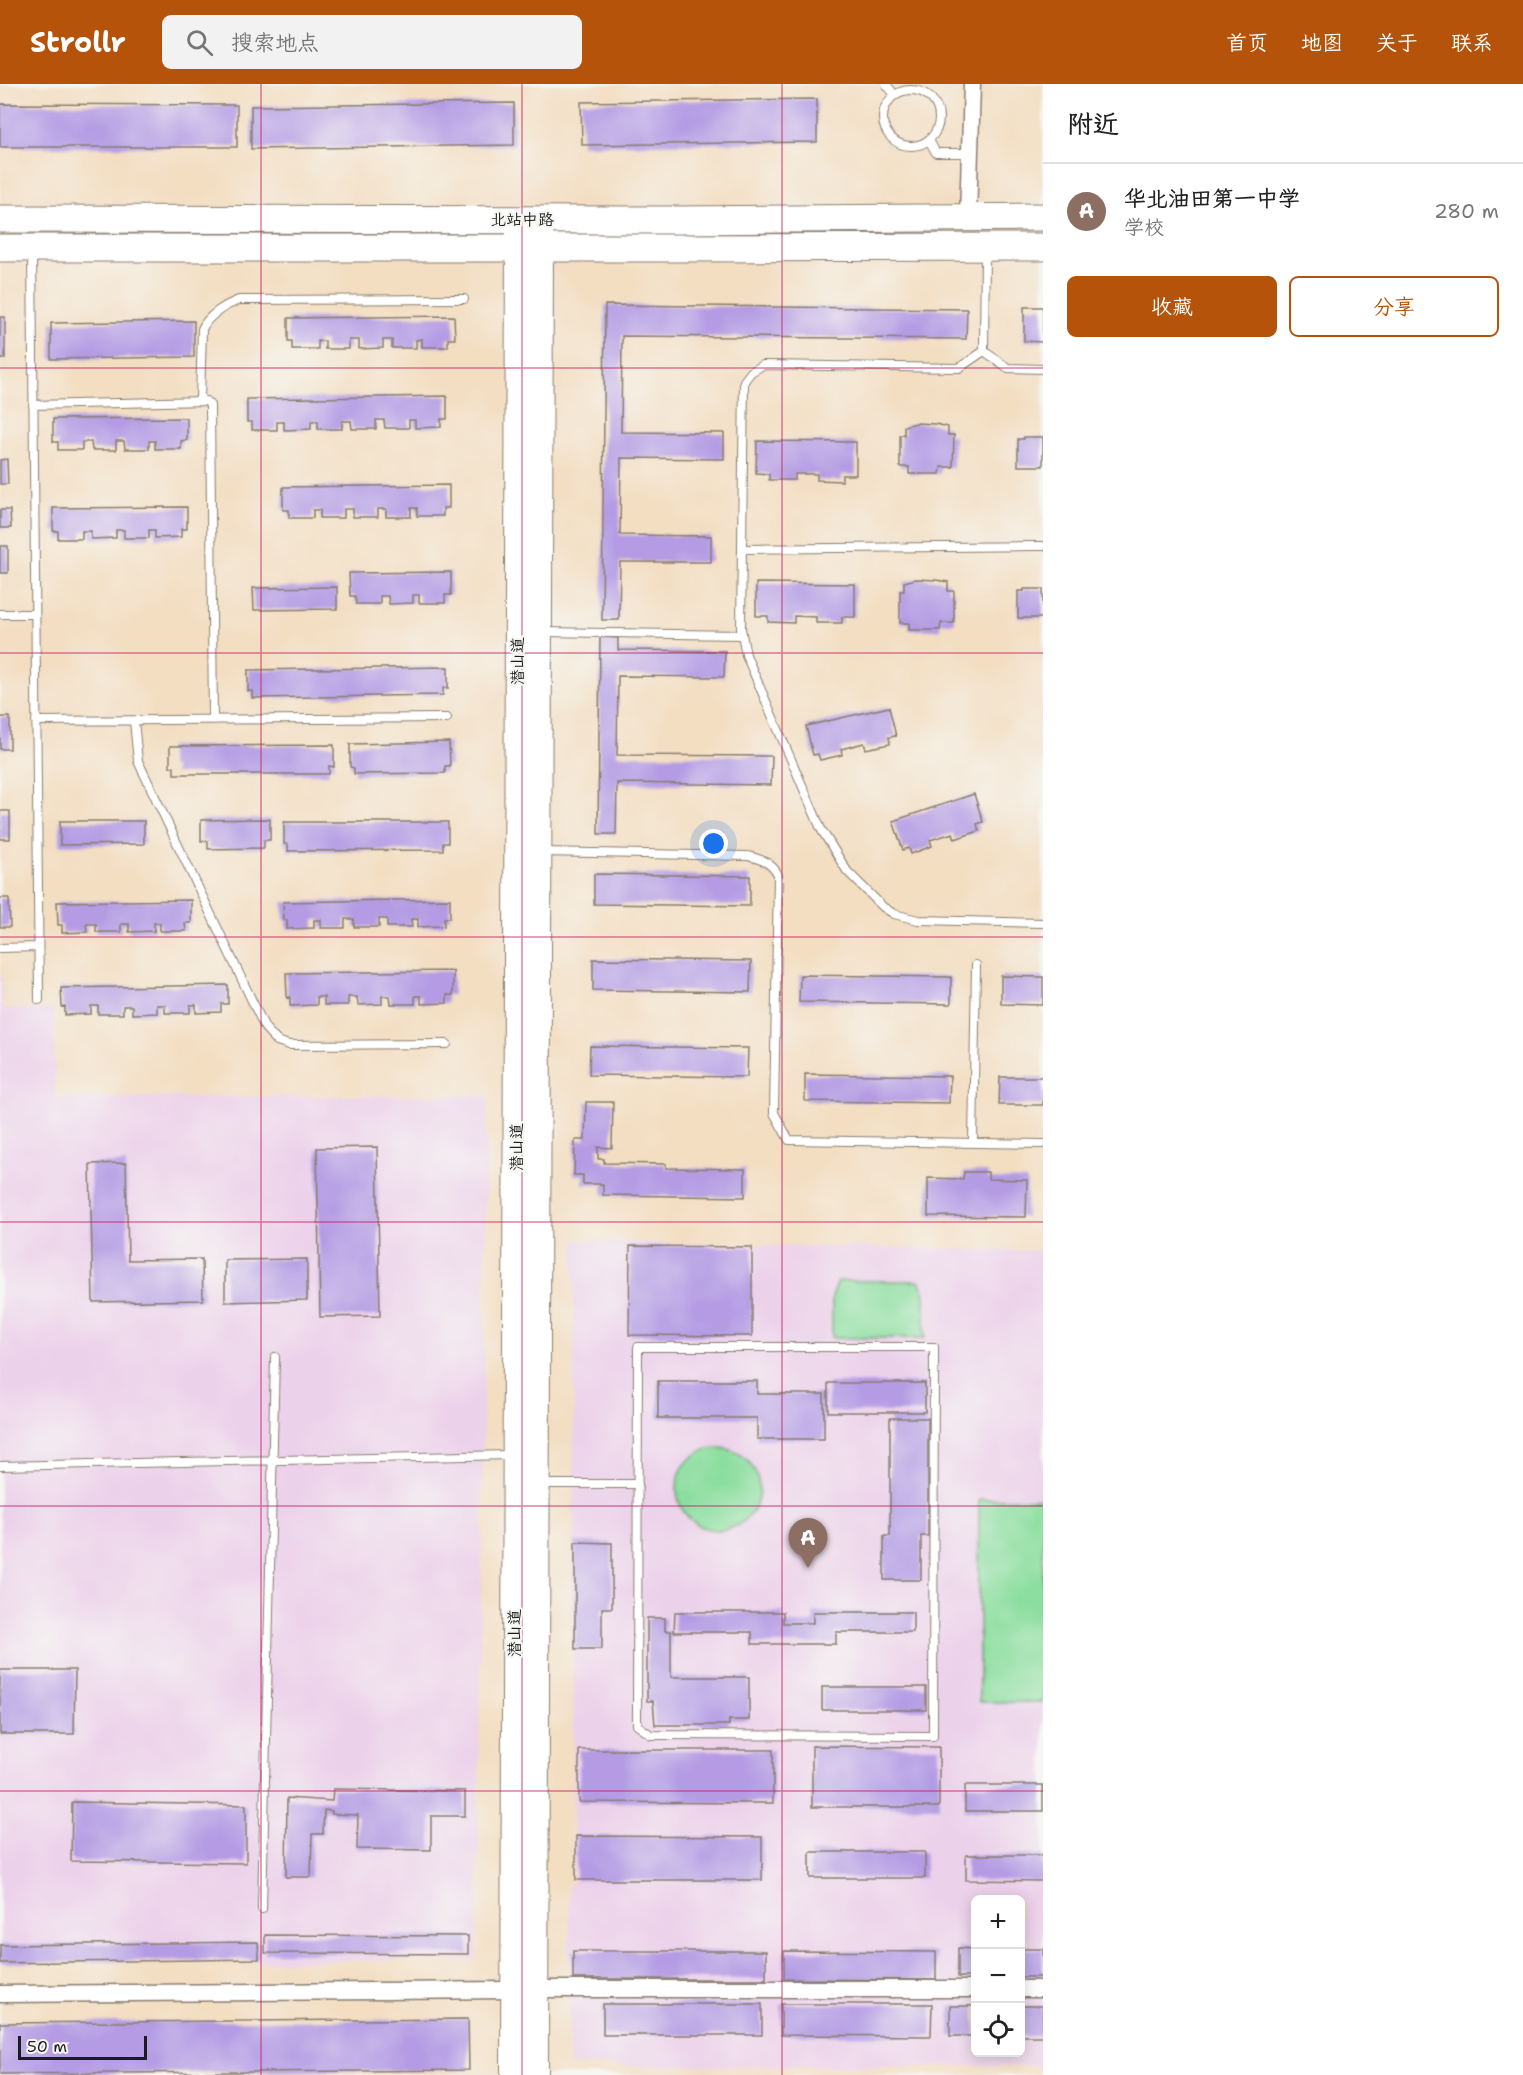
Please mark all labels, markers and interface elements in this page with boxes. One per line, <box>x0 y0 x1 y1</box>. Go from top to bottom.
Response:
search box <box>162 15 582 69</box>
text: Strollr <box>30 23 126 61</box>
icon: search <box>183 26 216 59</box>
text: 搜索地点 <box>231 28 319 57</box>
text: 首页 <box>1226 29 1268 57</box>
text: 地图 <box>1301 29 1343 57</box>
text: 关于 <box>1376 29 1418 57</box>
text: 联系 <box>1451 29 1493 57</box>
text: 附近 <box>1067 106 1119 141</box>
text: 华北油田第一中学 <box>1124 184 1300 213</box>
text: A <box>1079 198 1094 224</box>
text: 280 m <box>1434 198 1499 224</box>
street label: 北站中路 <box>490 209 554 230</box>
text: 学校 <box>1124 214 1164 240</box>
button: 收藏 <box>1067 276 1277 337</box>
button: 分享 <box>1289 276 1499 337</box>
street label: 潜山道 <box>507 637 528 685</box>
your location <box>699 829 728 858</box>
street label: 潜山道 <box>506 1123 527 1171</box>
pin: A <box>788 1518 828 1568</box>
street label: 潜山道 <box>504 1609 525 1657</box>
map controls <box>971 1895 1025 2057</box>
button: + <box>971 1895 1025 1949</box>
button: − <box>971 1949 1025 2003</box>
button: locate <box>971 2003 1025 2057</box>
scale bar <box>18 2033 147 2060</box>
text: 50 m <box>27 2036 67 2057</box>

